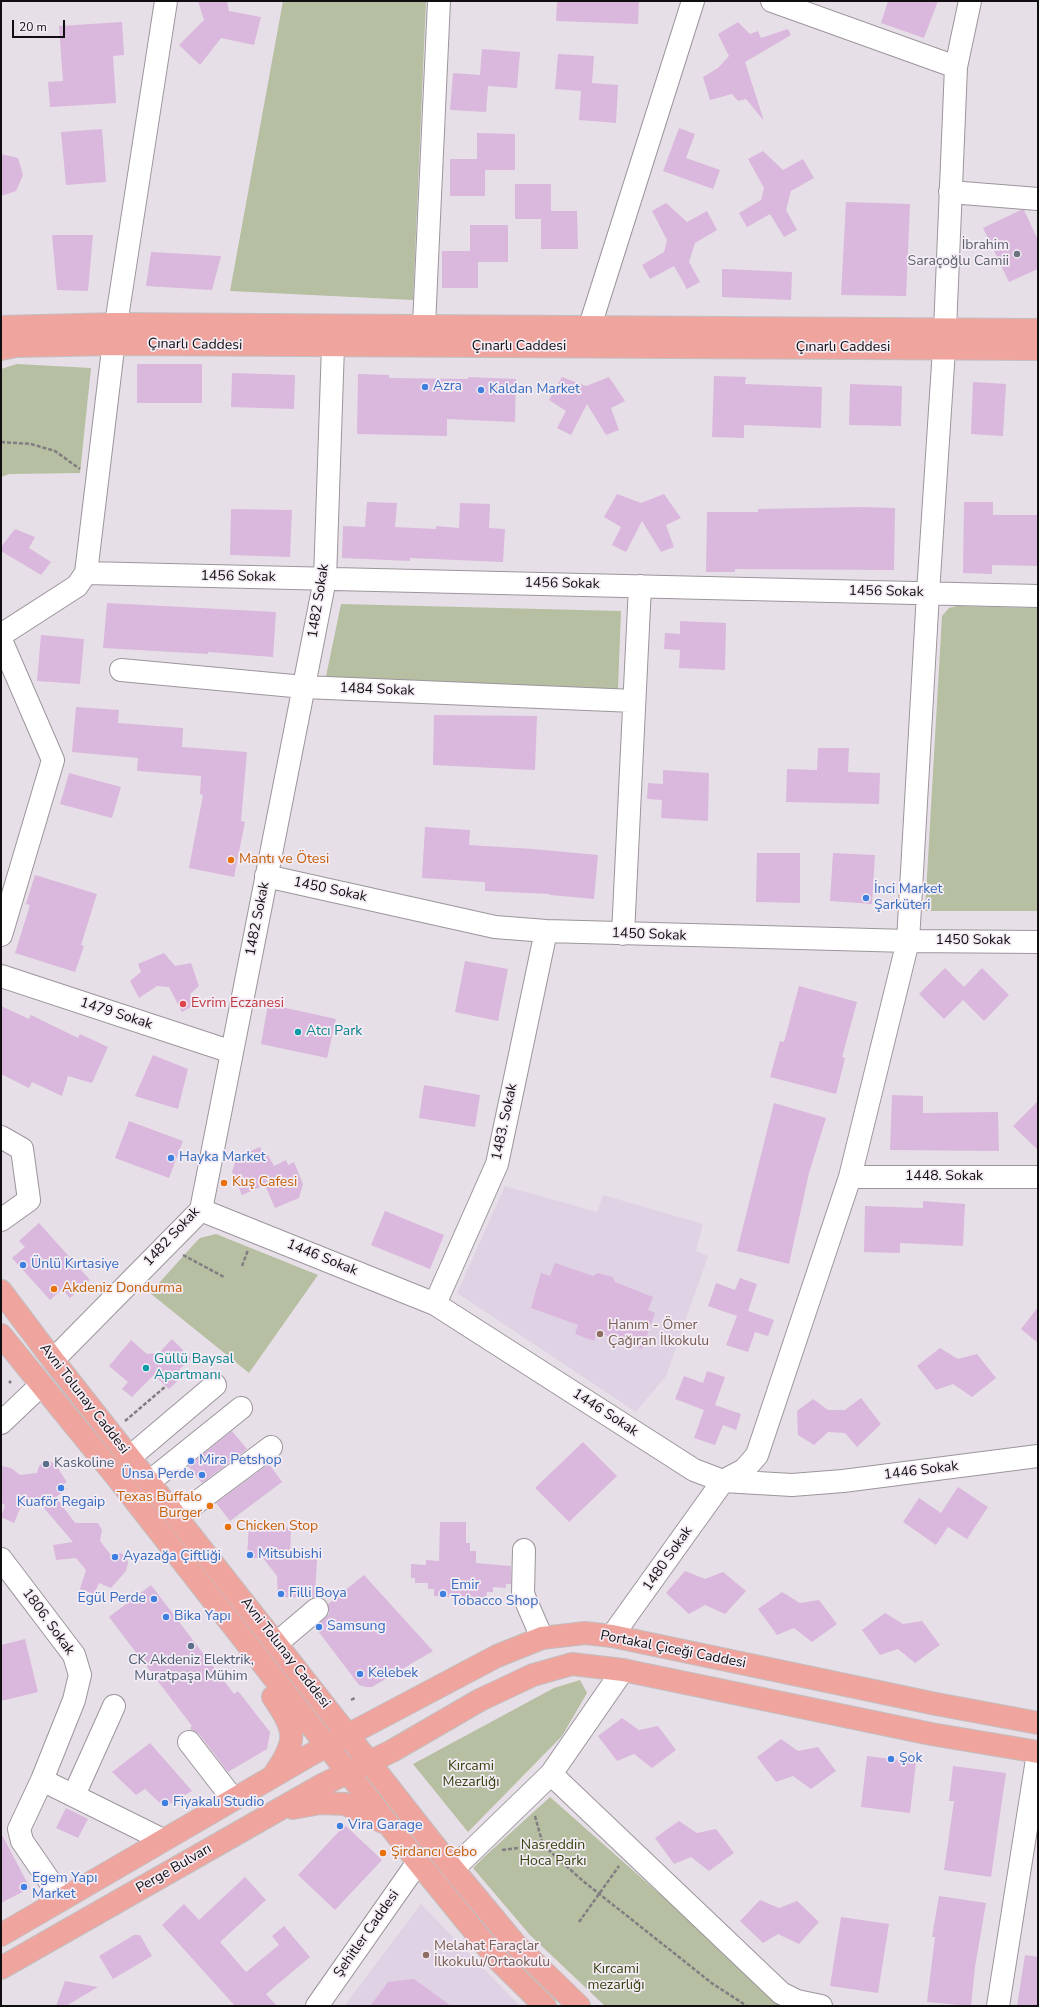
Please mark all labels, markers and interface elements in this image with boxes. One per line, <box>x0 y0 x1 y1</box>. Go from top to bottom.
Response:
scale bar <box>14 12 67 38</box>
text: 20 m <box>19 19 47 35</box>
place label: İbrahim Saraçoğlu Camii <box>908 238 1009 270</box>
marker: İbrahim Saraçoğlu Camii <box>1012 249 1022 259</box>
street label: Çınarlı Caddesi <box>148 336 242 354</box>
street label: Çınarlı Caddesi <box>472 339 566 355</box>
street label: Çınarlı Caddesi <box>796 340 890 356</box>
place label: Azra <box>433 379 462 395</box>
marker: Azra <box>420 382 430 392</box>
place label: Kaldan Market <box>489 382 580 398</box>
marker: Kaldan Market <box>476 385 486 395</box>
street label: 1482 Sokak <box>305 563 333 639</box>
street label: 1456 Sokak <box>200 568 276 586</box>
street label: 1456 Sokak <box>524 575 600 593</box>
street label: 1456 Sokak <box>848 583 924 601</box>
street label: 1484 Sokak <box>339 680 415 700</box>
place label: Mantı ve Ötesi <box>239 852 329 868</box>
marker: Mantı ve Ötesi <box>226 855 236 865</box>
street label: 1450 Sokak <box>292 874 368 906</box>
street label: 1482 Sokak <box>243 881 273 957</box>
place label: İnci Market Şarküteri <box>874 882 942 914</box>
marker: İnci Market Şarküteri <box>861 893 871 903</box>
street label: 1450 Sokak <box>611 925 687 945</box>
street label: 1450 Sokak <box>936 933 1010 949</box>
street label: 1479 Sokak <box>78 994 154 1034</box>
place label: Evrim Eczanesi <box>191 996 284 1012</box>
marker: Evrim Eczanesi <box>178 999 188 1009</box>
place label: Atcı Park <box>306 1024 362 1040</box>
marker: Atcı Park <box>293 1027 303 1037</box>
street label: 1483. Sokak <box>489 1082 521 1162</box>
place label: Hayka Market <box>179 1150 266 1166</box>
marker: Hayka Market <box>166 1153 176 1163</box>
street label: 1448. Sokak <box>905 1169 983 1185</box>
place label: Kuş Cafesi <box>232 1175 297 1191</box>
marker: Kuş Cafesi <box>219 1178 229 1188</box>
street label: 1482 Sokak <box>140 1204 204 1270</box>
street label: 1446 Sokak <box>284 1236 360 1280</box>
place label: Ünlü Kırtasiye <box>31 1257 119 1273</box>
marker: Ünlü Kırtasiye <box>18 1260 28 1270</box>
place label: Akdeniz Dondurma <box>62 1281 182 1297</box>
marker: Akdeniz Dondurma <box>49 1284 59 1294</box>
place label: Hanım - Ömer Çağıran İlkokulu <box>608 1318 709 1350</box>
marker: Hanım - Ömer Çağıran İlkokulu <box>595 1329 605 1339</box>
street label: Avni Tolunay Caddesi <box>36 1340 132 1458</box>
place label: Güllü Baysal Apartmanı <box>154 1352 234 1384</box>
marker: Güllü Baysal Apartmanı <box>141 1363 151 1373</box>
street label: 1446 Sokak <box>569 1386 641 1440</box>
place label: Mira Petshop <box>199 1453 282 1469</box>
place label: Kaskoline <box>54 1456 114 1472</box>
marker: Mira Petshop <box>186 1456 196 1466</box>
street label: 1446 Sokak <box>883 1458 959 1484</box>
marker: Kaskoline <box>41 1459 51 1469</box>
place label: Ünsa Perde <box>122 1467 194 1483</box>
marker: Ünsa Perde <box>197 1470 207 1480</box>
marker: Kuaför Regaip <box>56 1483 66 1493</box>
place label: Texas Buffalo Burger <box>117 1490 202 1522</box>
place label: Kuaför Regaip <box>17 1495 105 1511</box>
marker: Texas Buffalo Burger <box>205 1501 215 1511</box>
place label: Chicken Stop <box>236 1519 318 1535</box>
marker: Chicken Stop <box>223 1522 233 1532</box>
street label: 1480 Sokak <box>640 1523 696 1595</box>
place label: Mitsubishi <box>258 1547 322 1563</box>
place label: Ayazağa Çiftliği <box>123 1549 221 1565</box>
marker: Mitsubishi <box>245 1550 255 1560</box>
marker: Ayazağa Çiftliği <box>110 1552 120 1562</box>
place label: Emir Tobacco Shop <box>451 1578 538 1610</box>
street label: 1806. Sokak <box>18 1585 78 1659</box>
place label: Filli Boya <box>289 1586 347 1602</box>
marker: Filli Boya <box>276 1589 286 1599</box>
marker: Emir Tobacco Shop <box>438 1589 448 1599</box>
place label: Egül Perde <box>78 1591 146 1607</box>
marker: Egül Perde <box>149 1594 159 1604</box>
street label: Avni Tolunay Caddesi <box>237 1594 333 1712</box>
place label: Bika Yapı <box>174 1609 231 1625</box>
marker: Bika Yapı <box>161 1612 171 1622</box>
place label: Samsung <box>327 1619 386 1635</box>
marker: Samsung <box>314 1622 324 1632</box>
street label: Portakal Çiceği Caddesi <box>599 1628 747 1672</box>
marker: CK Akdeniz Elektrik, Muratpaşa Mühim <box>186 1641 196 1651</box>
place label: CK Akdeniz Elektrik, Muratpaşa Mühim <box>128 1653 254 1686</box>
place label: Kelebek <box>368 1666 418 1682</box>
marker: Kelebek <box>355 1669 365 1679</box>
place label: Şok <box>899 1751 922 1767</box>
marker: Şok <box>886 1754 896 1764</box>
park label: Kırcami Mezarlığı <box>442 1759 500 1792</box>
place label: Fiyakalı Studio <box>173 1795 264 1811</box>
marker: Fiyakalı Studio <box>160 1798 170 1808</box>
place label: Vira Garage <box>348 1818 422 1834</box>
marker: Vira Garage <box>335 1821 345 1831</box>
park label: Nasreddin Hoca Parkı <box>519 1838 587 1870</box>
street label: Perge Bulvarı <box>133 1841 215 1897</box>
place label: Şirdancı Cebo <box>391 1845 477 1861</box>
marker: Şirdancı Cebo <box>378 1848 388 1858</box>
place label: Egem Yapı Market <box>32 1871 97 1904</box>
marker: Egem Yapı Market <box>19 1882 29 1892</box>
street label: Şehitler Caddesi <box>331 1887 403 1981</box>
place label: Melahat Faraçlar İlkokulu/Ortaokulu <box>434 1939 550 1972</box>
marker: Melahat Faraçlar İlkokulu/Ortaokulu <box>421 1950 431 1960</box>
park label: Kırcami mezarlığı <box>587 1962 645 1994</box>

